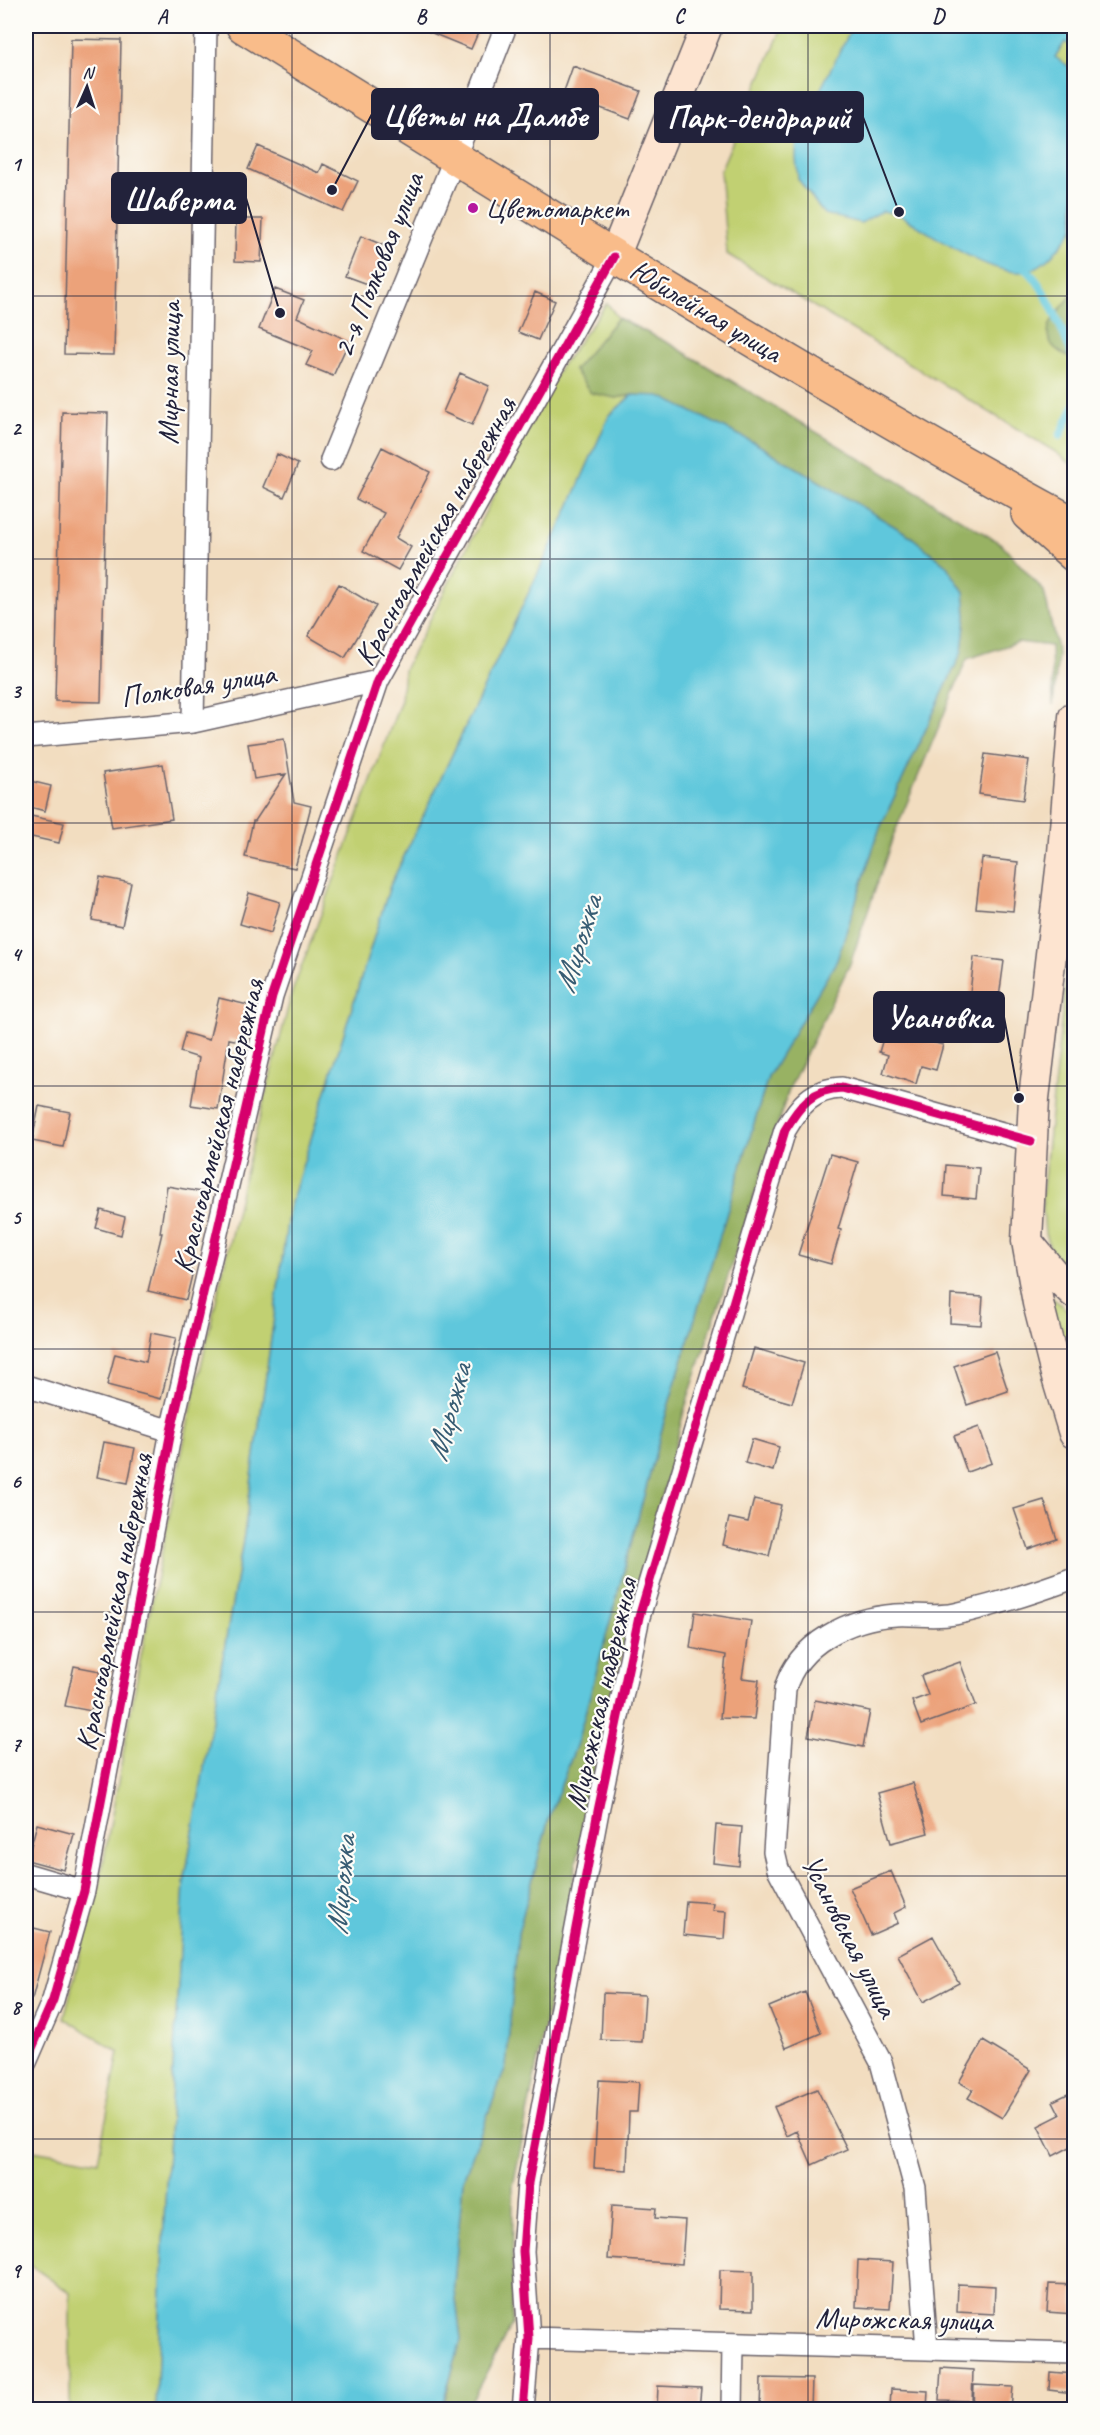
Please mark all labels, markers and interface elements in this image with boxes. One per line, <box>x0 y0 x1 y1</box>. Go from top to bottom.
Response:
text: A <box>157 4 169 29</box>
text: B <box>416 4 428 29</box>
text: C <box>674 4 686 29</box>
text: D <box>932 4 946 29</box>
north arrow <box>57 57 117 117</box>
text: N <box>82 63 96 83</box>
callout: Цветы на Дамбе <box>372 89 598 139</box>
callout: Парк-дендрарий <box>655 92 863 142</box>
text: Цветы на Дамбе <box>382 95 589 136</box>
text: Парк-дендрарий <box>667 97 853 138</box>
text: 1 <box>12 152 23 177</box>
street label: 2-я Полковая улица <box>324 165 433 363</box>
callout: Шаверма <box>112 173 246 223</box>
text: Шаверма <box>124 179 237 220</box>
place label: Цветомаркет <box>485 189 630 227</box>
marker: Цветомаркет <box>466 201 480 215</box>
street label: Юбилейная улица <box>623 251 790 372</box>
street label: Мирная улица <box>149 298 189 445</box>
street label: Красноармейская набережная <box>345 389 525 672</box>
text: 2 <box>12 416 23 441</box>
street label: Полковая улица <box>118 654 280 716</box>
text: 3 <box>12 679 23 704</box>
water label: Мирожка <box>543 887 613 998</box>
text: 4 <box>12 942 24 967</box>
street label: Красноармейская набережная <box>163 974 273 1277</box>
callout: Усановка <box>874 992 1004 1042</box>
text: Усановка <box>886 997 995 1038</box>
text: 5 <box>12 1205 23 1230</box>
water label: Мирожка <box>416 1355 482 1465</box>
street label: Красноармейская набережная <box>67 1449 162 1754</box>
text: 6 <box>11 1469 22 1494</box>
street label: Мирожская набережная <box>556 1572 647 1813</box>
text: 7 <box>12 1732 23 1757</box>
water label: Мирожка <box>316 1830 366 1936</box>
street label: Усановская улица <box>793 1849 908 2025</box>
text: 8 <box>12 1995 24 2020</box>
text: 9 <box>12 2258 23 2283</box>
street label: Мирожская улица <box>815 2298 995 2340</box>

